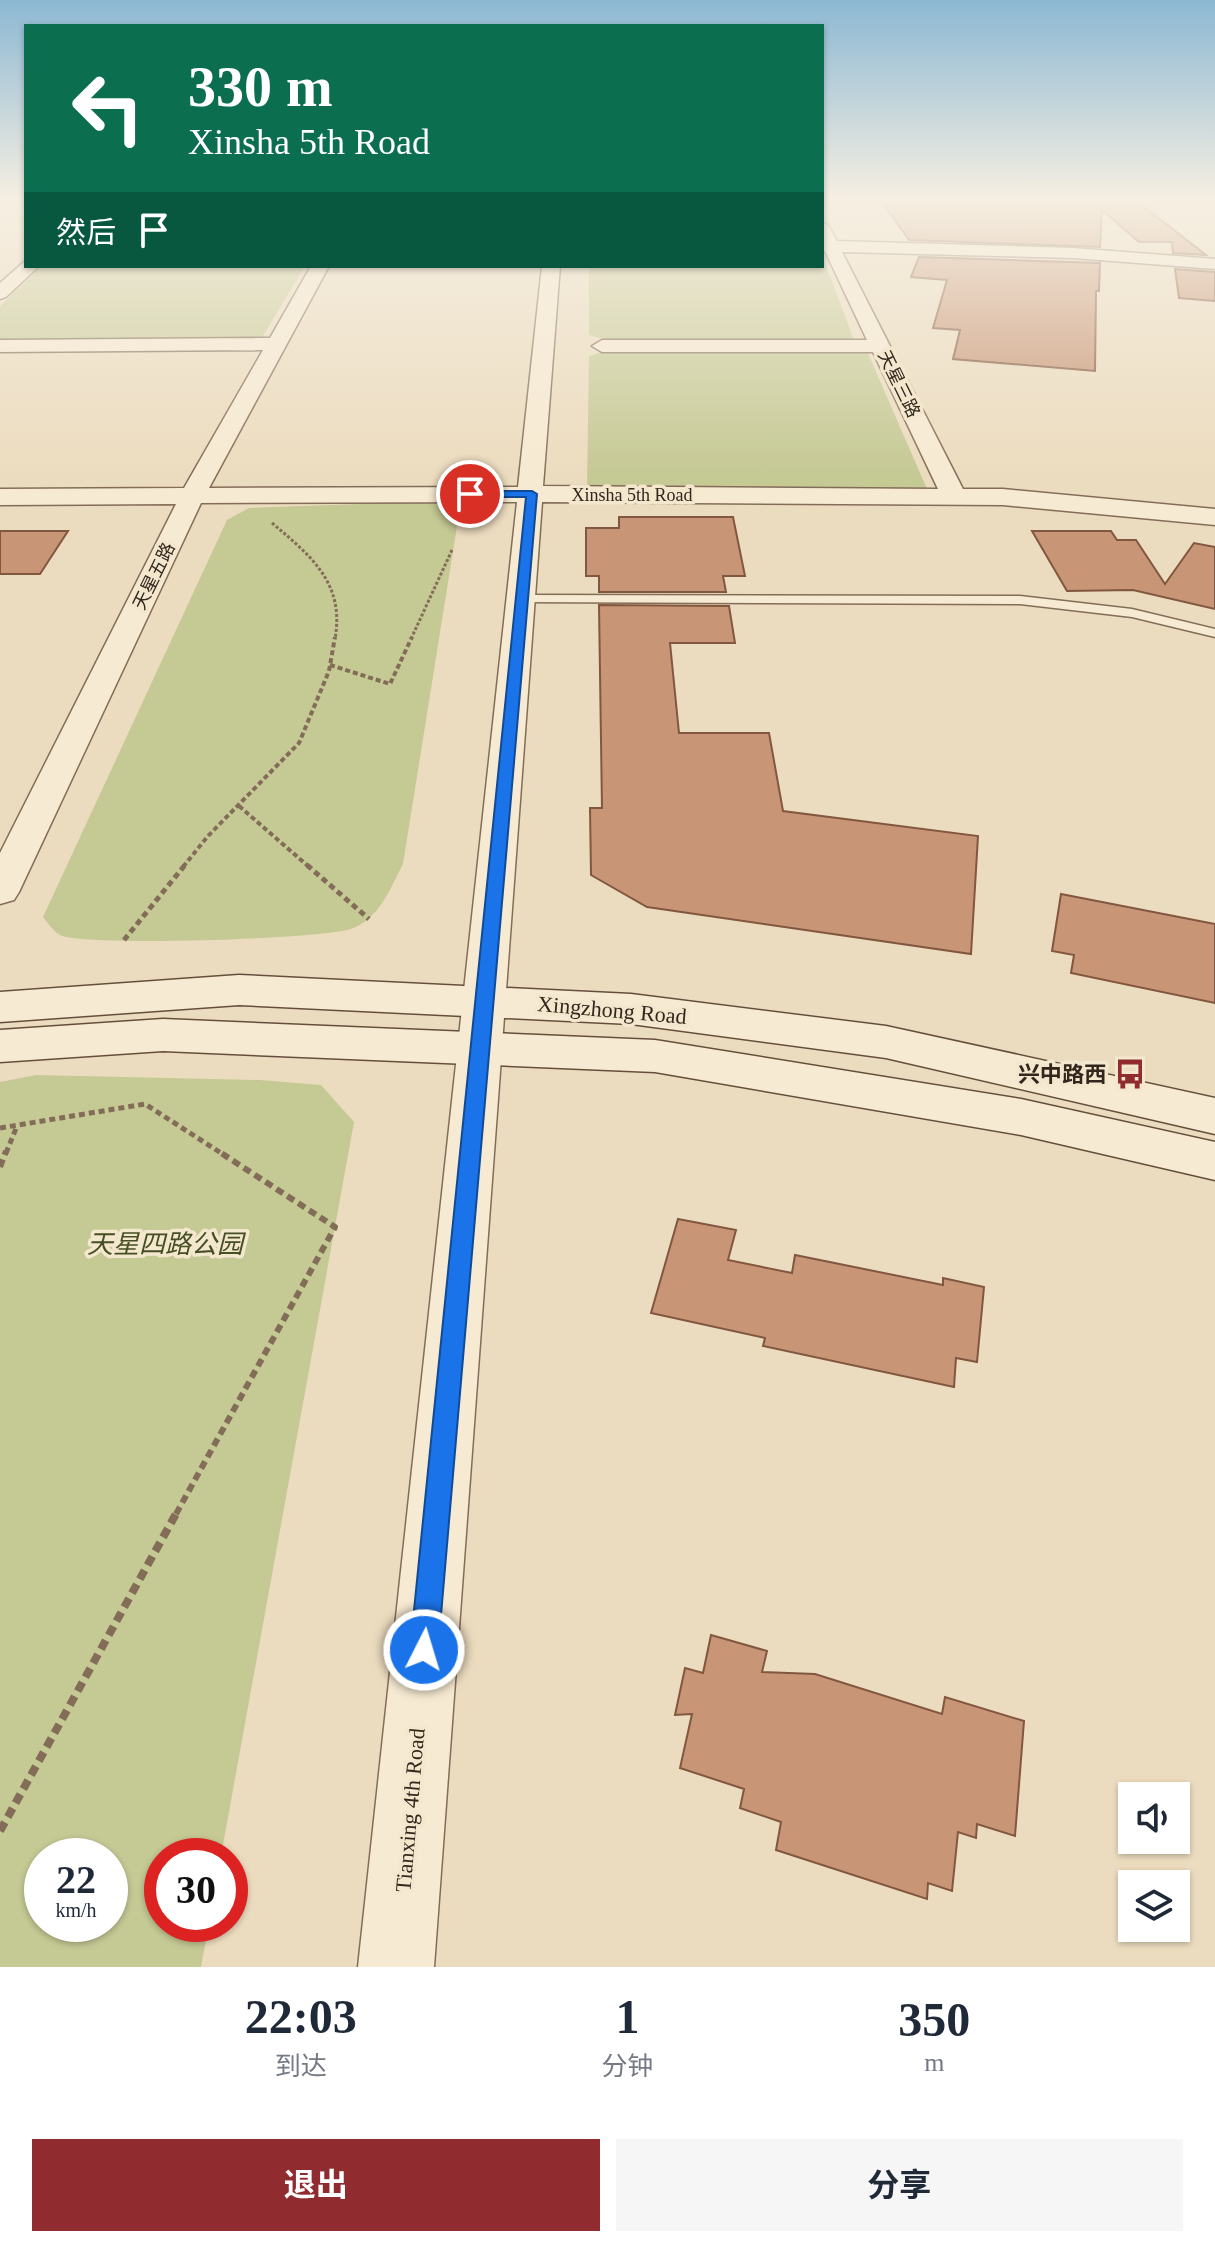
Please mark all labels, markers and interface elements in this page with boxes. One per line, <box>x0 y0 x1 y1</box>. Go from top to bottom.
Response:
icon: left <box>56 56 160 160</box>
text: 330 m <box>188 56 333 118</box>
text: Xinsha 5th Road <box>188 122 430 162</box>
icon: arrive <box>132 208 176 252</box>
text: 然后 <box>56 216 116 249</box>
street label: 天星三路 <box>874 347 924 421</box>
pin <box>436 460 504 528</box>
icon: arrive <box>448 472 492 516</box>
street label: Xinsha 5th Road <box>572 485 693 505</box>
street label: 天星五路 <box>129 539 179 613</box>
street label: Xingzhong Road <box>536 991 688 1029</box>
bus stop icon: 兴中路西 <box>1113 1057 1147 1091</box>
place label: 兴中路西 <box>1018 1062 1106 1087</box>
park label: 天星四路公园 <box>87 1230 247 1259</box>
position arrow <box>382 1608 466 1692</box>
street label: Tianxing 4th Road <box>390 1727 430 1893</box>
map controls <box>1118 1782 1190 1942</box>
button: sound <box>1118 1782 1190 1854</box>
speed limit sign: 30 <box>144 1838 248 1942</box>
text: 22 <box>56 1857 96 1902</box>
button: layers <box>1118 1870 1190 1942</box>
text: km/h <box>55 1899 97 1921</box>
text: 22:03 <box>245 1990 357 2043</box>
text: 1 <box>615 1990 639 2043</box>
text: 350 <box>898 1993 970 2046</box>
text: m <box>924 2048 944 2077</box>
text: 到达 <box>275 2052 327 2081</box>
text: 分钟 <box>601 2052 654 2081</box>
button: 退出 <box>32 2139 600 2231</box>
button: 分享 <box>616 2139 1183 2231</box>

